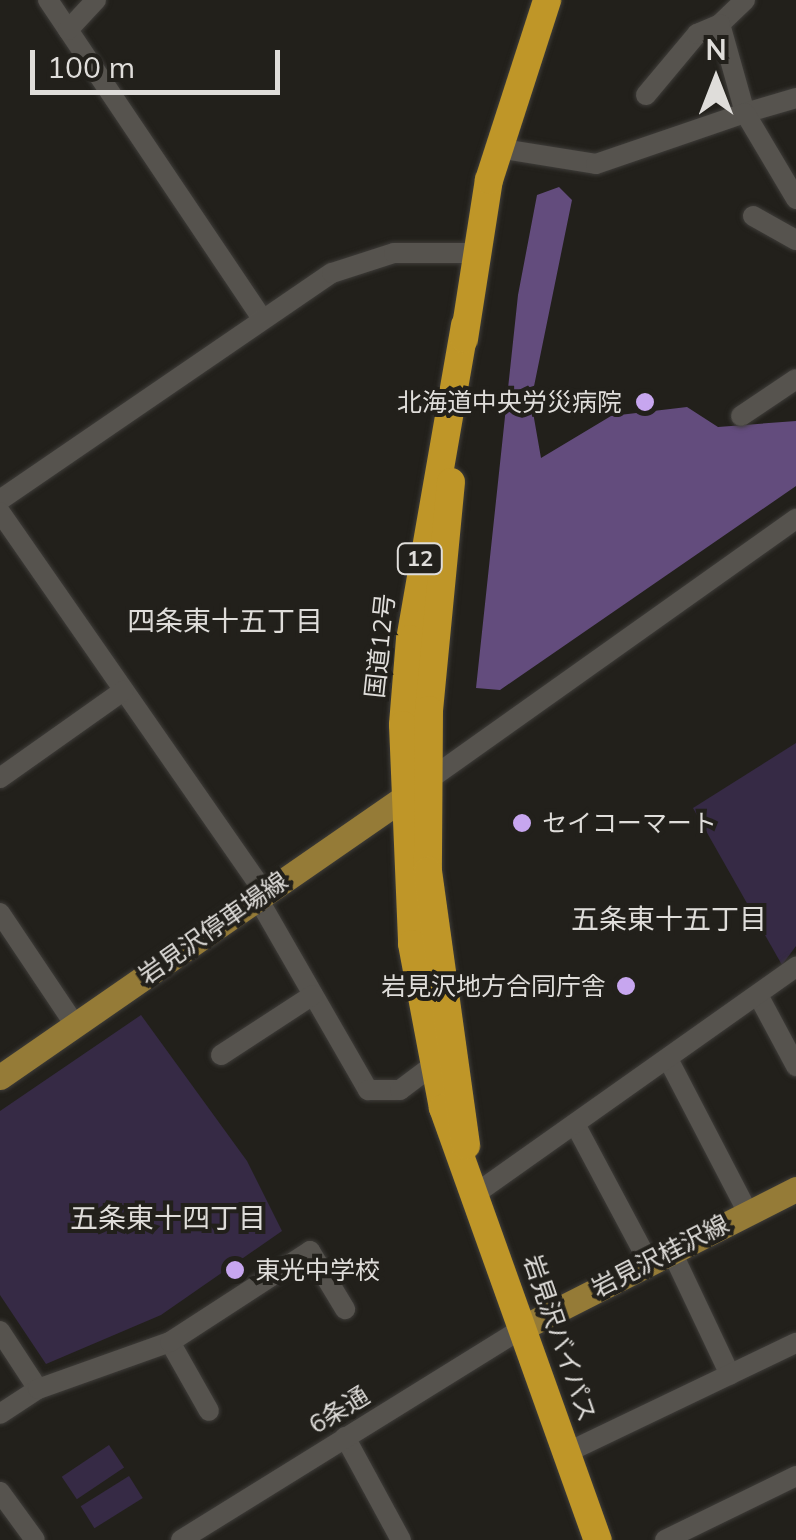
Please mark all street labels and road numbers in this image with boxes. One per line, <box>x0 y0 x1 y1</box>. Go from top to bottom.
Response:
road number: 12 <box>395 542 445 576</box>
street label: 国道12号 <box>360 592 400 700</box>
street label: 岩見沢停車場線 <box>133 866 293 990</box>
street label: 岩見沢桂沢線 <box>586 1209 734 1303</box>
street label: 岩見沢バイパス <box>517 1250 603 1426</box>
street label: 6条通 <box>303 1380 375 1440</box>

